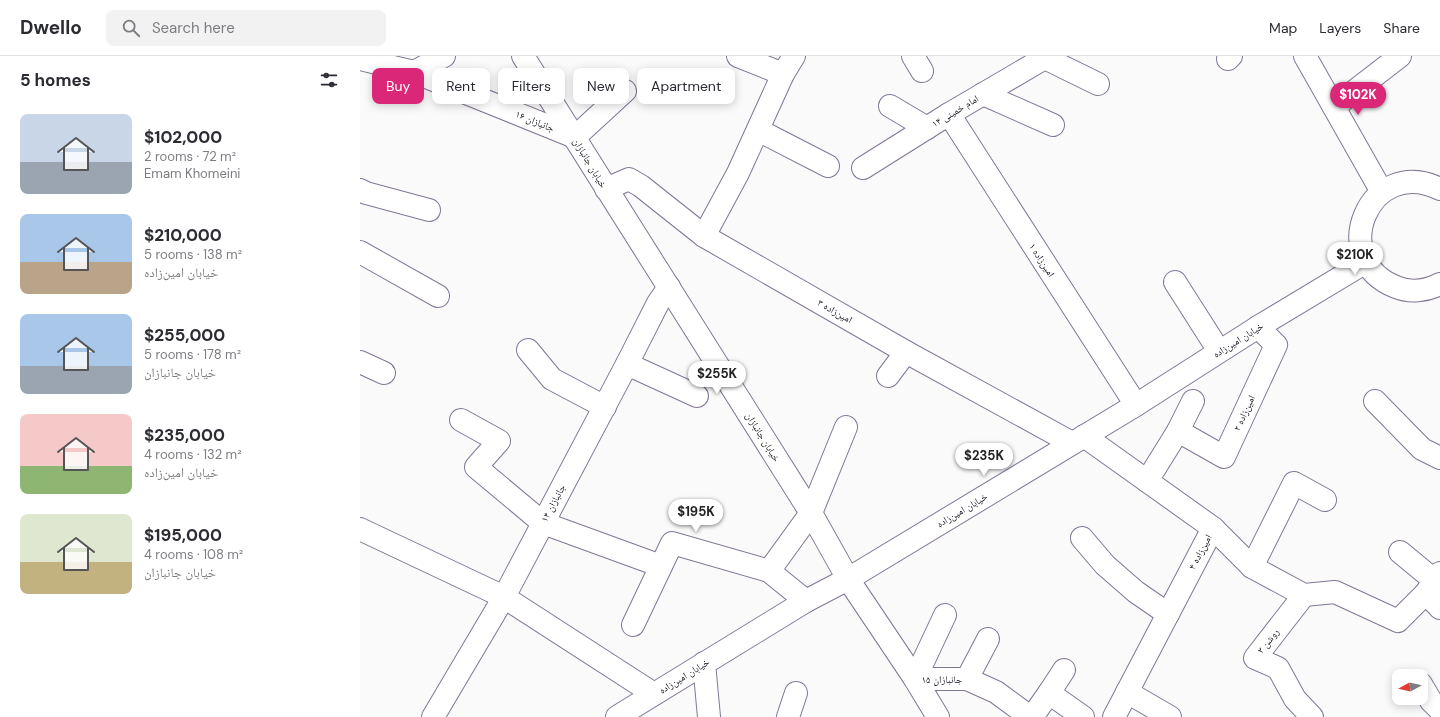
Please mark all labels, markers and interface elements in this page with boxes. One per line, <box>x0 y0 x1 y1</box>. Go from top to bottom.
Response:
search box <box>106 10 386 46</box>
text: Dwello <box>20 15 82 40</box>
icon: search <box>120 17 142 39</box>
text: Search here <box>152 18 235 38</box>
text: Map <box>1269 19 1297 37</box>
text: Layers <box>1319 19 1361 37</box>
text: Share <box>1383 19 1420 37</box>
chip: Buy <box>372 68 424 104</box>
chip: Rent <box>432 68 490 104</box>
chip: Filters <box>498 68 565 104</box>
chip: New <box>573 68 629 104</box>
chip: Apartment <box>637 68 735 104</box>
text: 5 homes <box>20 69 91 91</box>
icon: filters <box>318 69 340 91</box>
pin: $102K <box>1330 82 1386 116</box>
text: $102K <box>1339 86 1377 103</box>
street label: امام خمینی ۱۴ <box>929 92 981 131</box>
street label: جانبازان ۱۶ <box>514 107 557 135</box>
text: $102,000 <box>144 126 222 148</box>
icon: home <box>52 130 100 178</box>
street label: خیابان جانبازان <box>570 136 610 191</box>
text: 2 rooms · 72 m² <box>144 148 236 165</box>
text: Emam Khomeini <box>144 165 241 182</box>
text: $210,000 <box>144 224 222 246</box>
icon: home <box>52 230 100 278</box>
street label: امین‌زاده ۱ <box>1026 241 1058 279</box>
pin: $210K <box>1327 242 1383 276</box>
text: 5 rooms · 138 m² <box>144 246 242 263</box>
text: $210K <box>1336 246 1374 263</box>
text: خیابان امین‌زاده <box>144 264 218 281</box>
street label: امین‌زاده ۳ <box>815 296 855 326</box>
street label: خیابان امین‌زاده <box>1210 319 1266 361</box>
text: $255,000 <box>144 324 225 346</box>
icon: home <box>52 330 100 378</box>
text: 5 rooms · 178 m² <box>144 346 241 363</box>
pin: $255K <box>689 361 745 395</box>
text: خیابان جانبازان <box>144 364 216 381</box>
text: $255K <box>697 365 737 382</box>
street label: امین‌زاده ۲ <box>1230 393 1258 433</box>
street label: خیابان جانبازان <box>743 410 784 465</box>
text: $235,000 <box>144 424 225 446</box>
icon: home <box>52 430 100 478</box>
pin: $235K <box>956 443 1012 477</box>
text: 4 rooms · 132 m² <box>144 446 242 463</box>
text: $235K <box>964 447 1004 464</box>
text: خیابان امین‌زاده <box>144 464 218 481</box>
street label: جانبازان ۱۴ <box>538 481 569 524</box>
street label: خیابان امین‌زاده <box>934 489 990 530</box>
pin: $195K <box>668 499 724 533</box>
text: $195K <box>677 503 715 520</box>
text: $195,000 <box>144 524 222 546</box>
icon: home <box>52 530 100 578</box>
street label: امین‌زاده ۴ <box>1185 532 1215 572</box>
text: 4 rooms · 108 m² <box>144 546 243 563</box>
text: خیابان جانبازان <box>144 564 216 581</box>
street label: روشن ۳ <box>1254 626 1282 656</box>
street label: خیابان امین‌زاده <box>656 655 712 697</box>
north arrow <box>1392 669 1428 705</box>
map controls <box>1392 669 1428 705</box>
street label: جانبازان ۱۵ <box>922 673 963 686</box>

